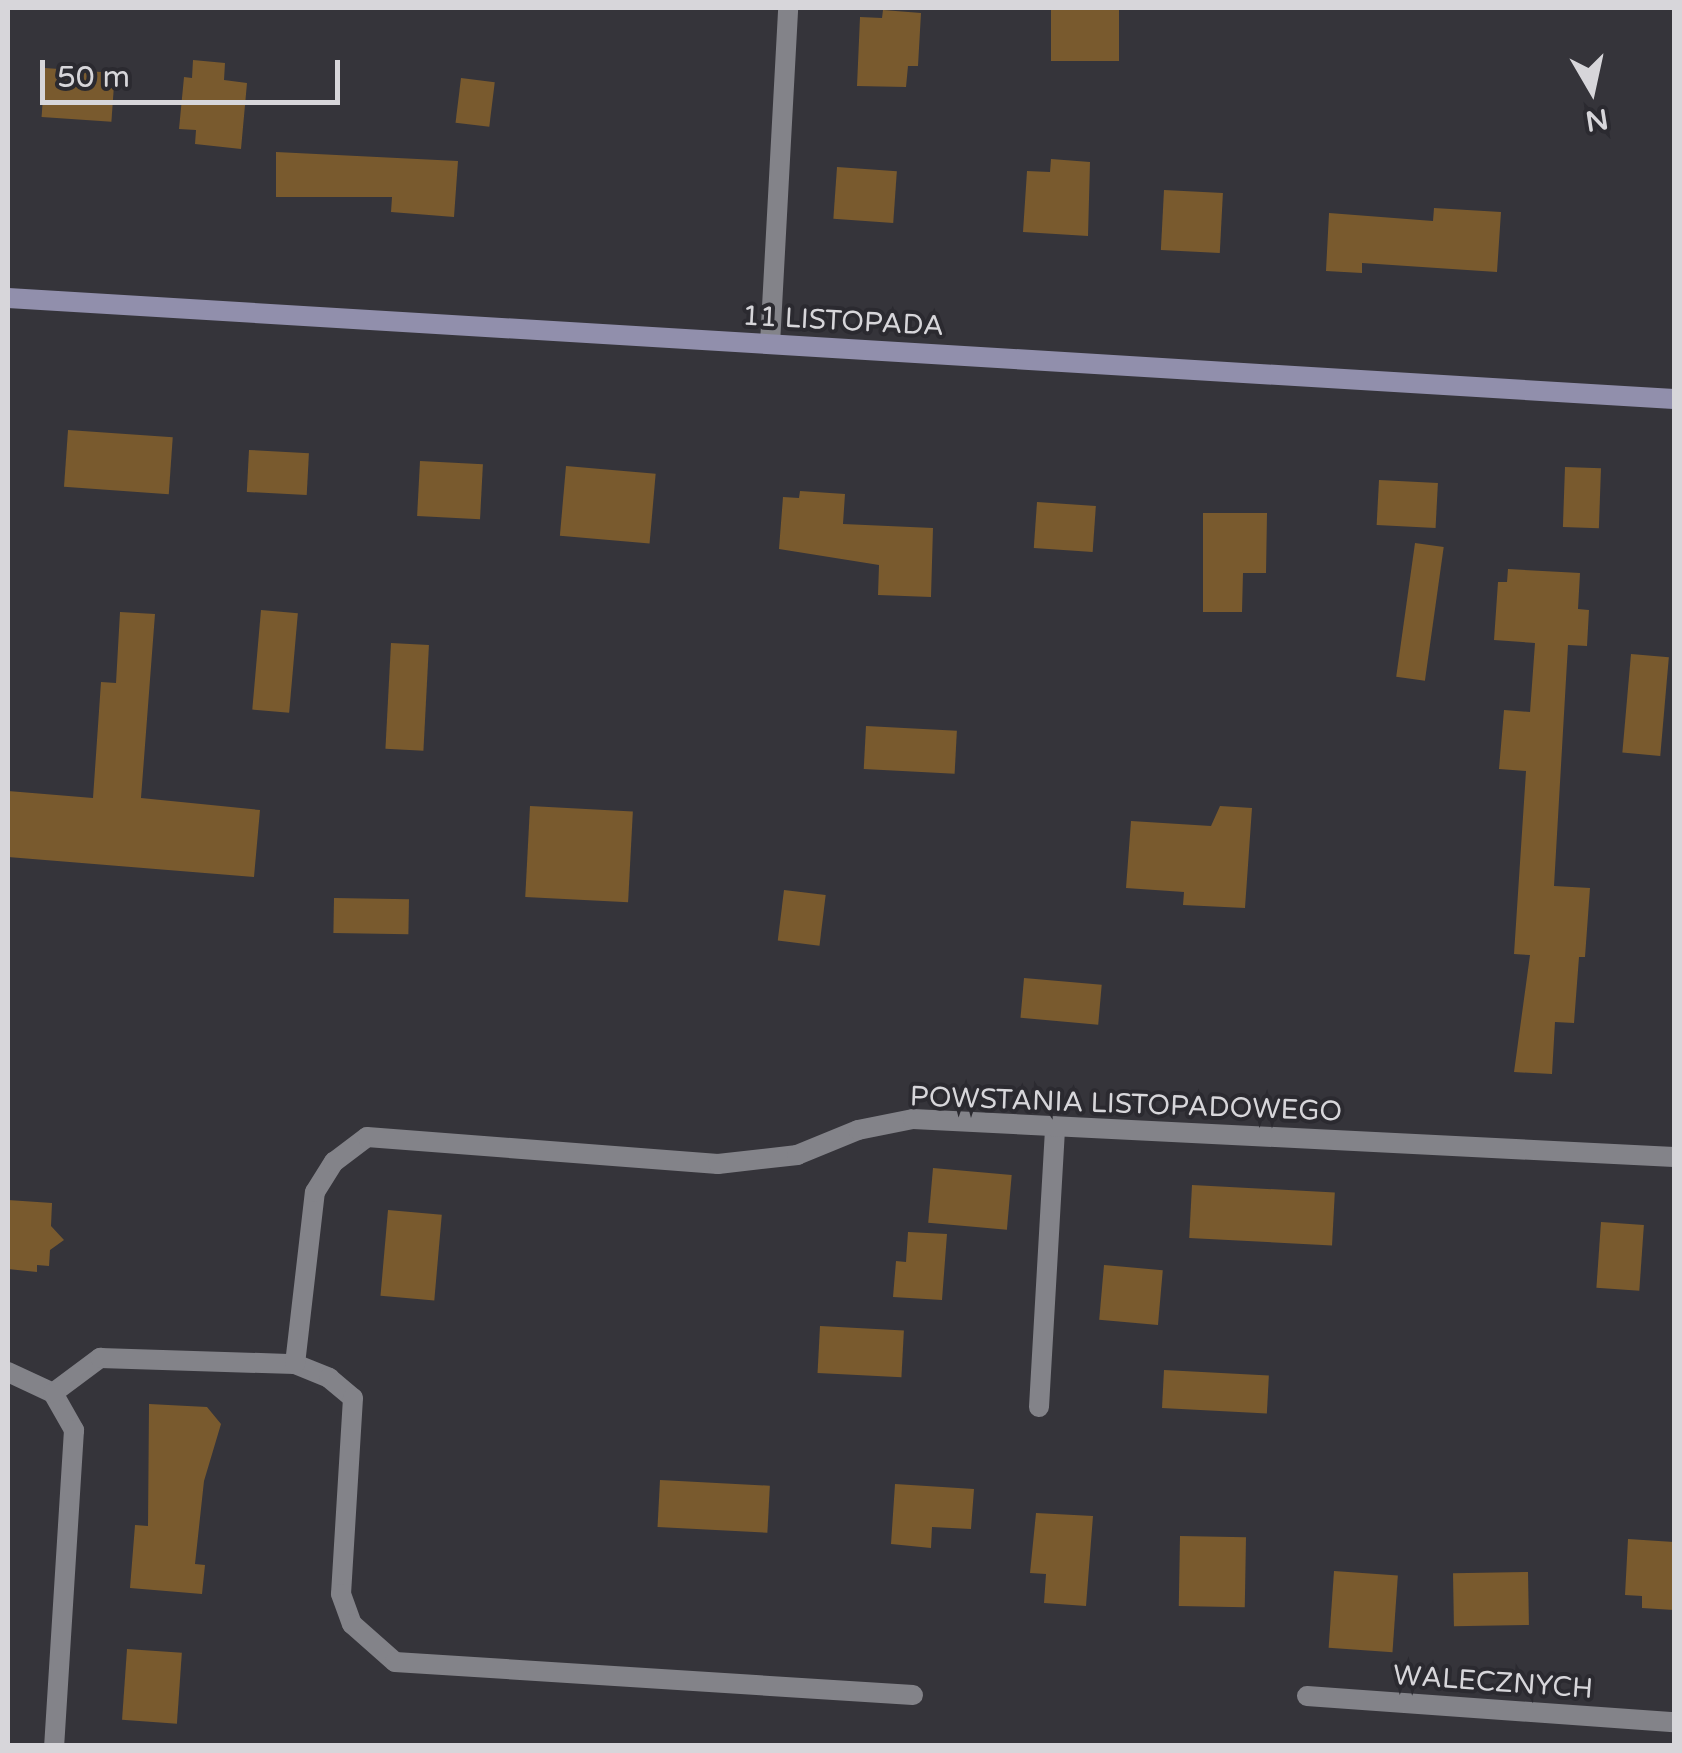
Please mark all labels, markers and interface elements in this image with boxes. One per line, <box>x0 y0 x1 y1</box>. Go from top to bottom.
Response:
scale bar <box>45 40 345 102</box>
north arrow <box>1542 40 1642 140</box>
text: 50 m <box>57 59 130 96</box>
text: N <box>1583 101 1610 138</box>
street label: 11 LISTOPADA <box>741 299 945 343</box>
street label: POWSTANIA LISTOPADOWEGO <box>909 1080 1343 1128</box>
street label: WALECZNYCH <box>1392 1658 1594 1706</box>

